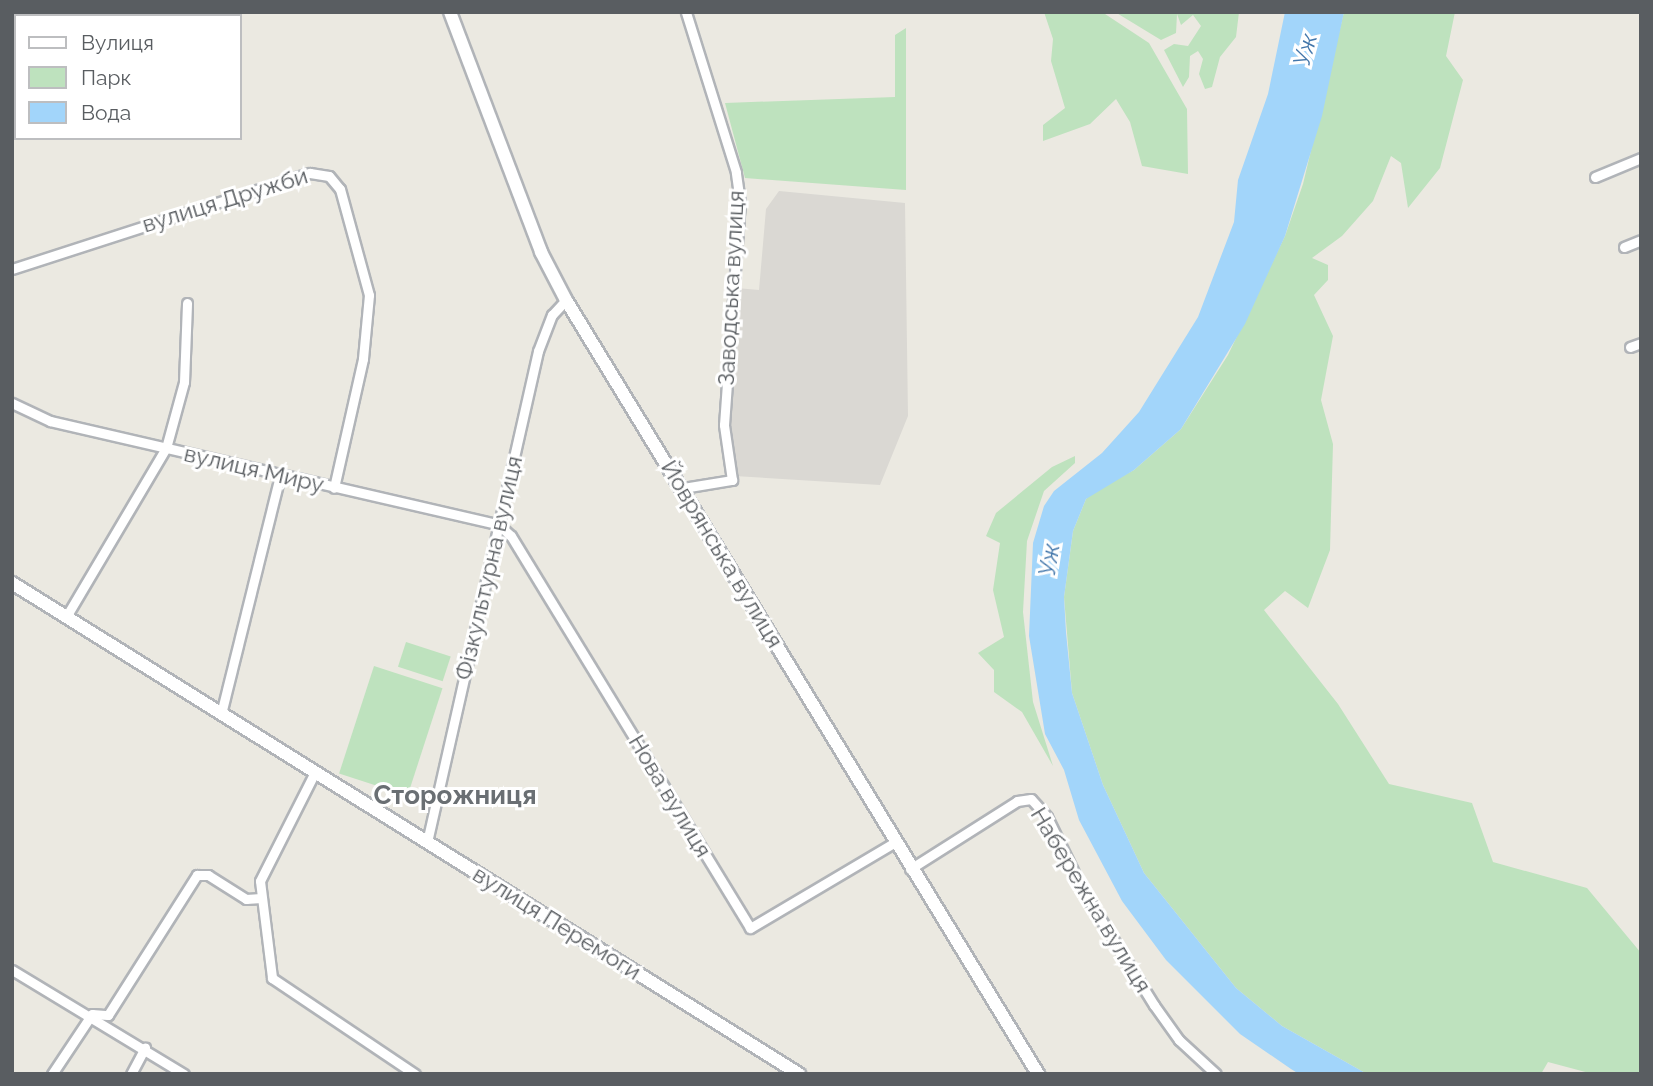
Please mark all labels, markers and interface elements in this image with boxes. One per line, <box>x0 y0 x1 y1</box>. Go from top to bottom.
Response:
legend <box>14 14 242 140</box>
text: Вулиця <box>81 30 154 55</box>
water label: Уж <box>1287 30 1323 70</box>
text: Парк <box>81 65 131 90</box>
text: Вода <box>81 100 131 125</box>
street label: вулиця Дружби <box>139 162 311 238</box>
street label: Заводська вулиця <box>712 190 750 386</box>
street label: вулиця Миру <box>181 440 327 498</box>
street label: Фізкультурна вулиця <box>450 453 528 683</box>
street label: Йоврянська вулиця <box>655 455 789 653</box>
water label: Уж <box>1032 541 1066 579</box>
street label: Нова вулиця <box>623 730 717 862</box>
district label: Сторожниця <box>373 780 537 812</box>
street label: Набережна вулиця <box>1025 802 1157 998</box>
street label: вулиця Перемоги <box>468 860 646 986</box>

